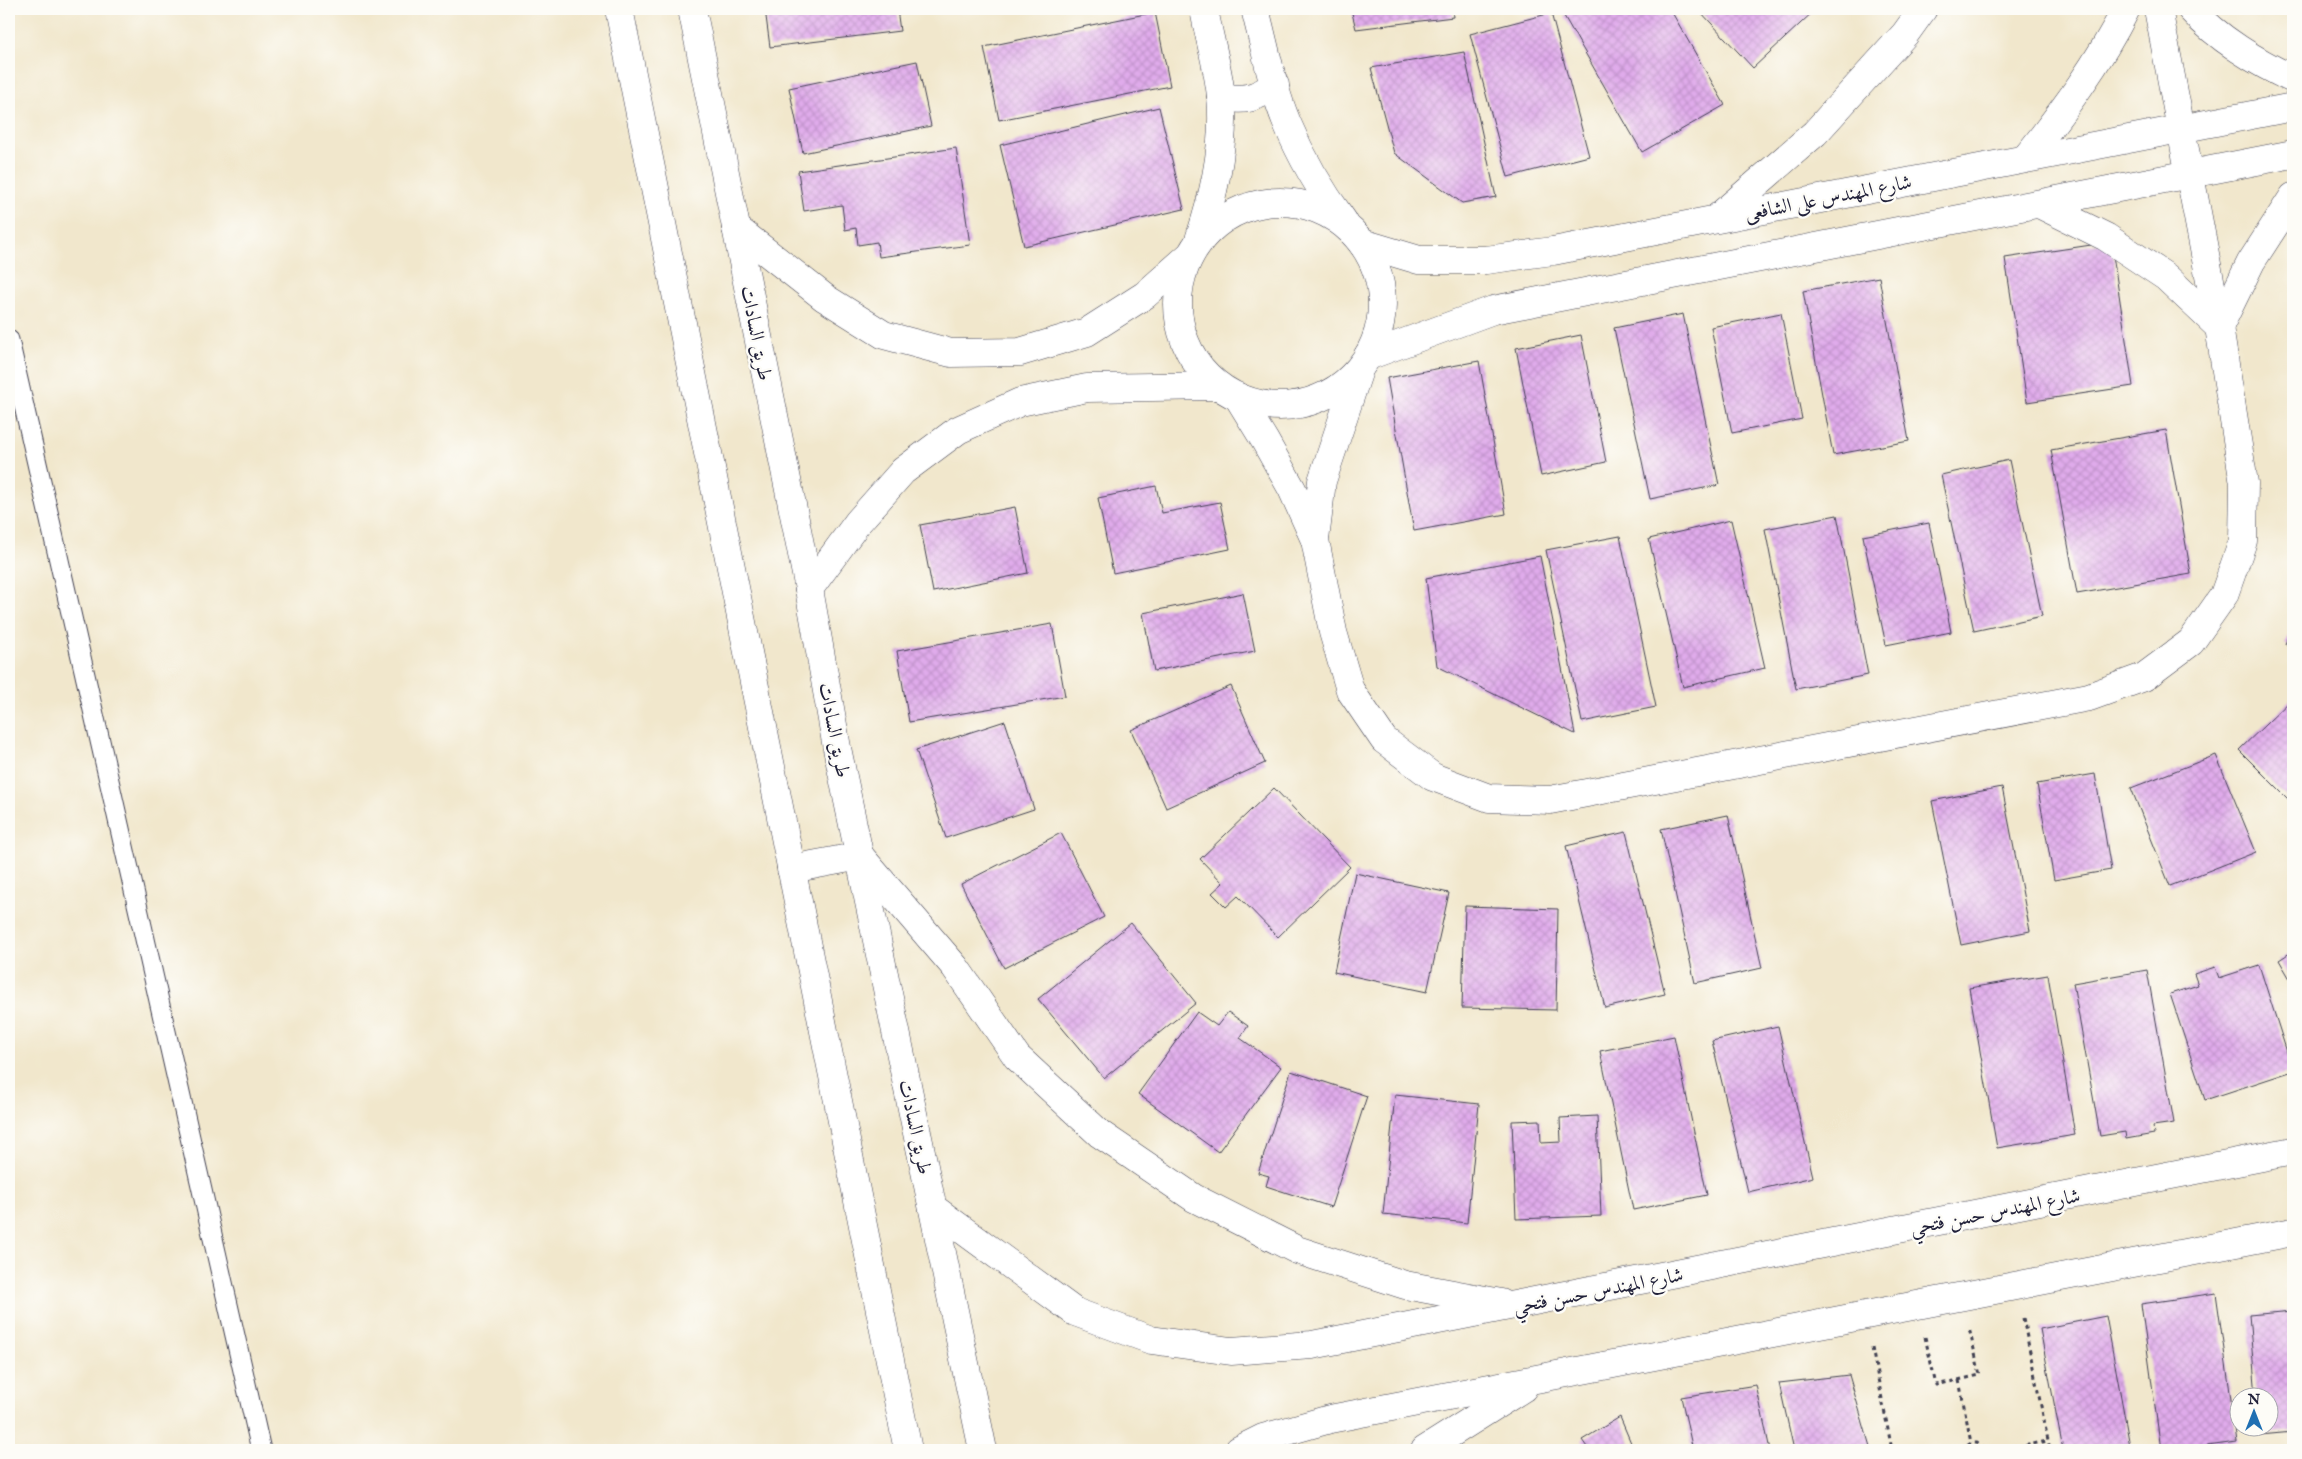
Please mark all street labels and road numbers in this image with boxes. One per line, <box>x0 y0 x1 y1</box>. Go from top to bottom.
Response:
street label: شارع المهندس على الشافعى <box>1743 170 1915 231</box>
street label: طريق السادات <box>734 283 777 383</box>
street label: طريق السادات <box>812 680 855 780</box>
street label: طريق السادات <box>892 1077 937 1177</box>
street label: شارع المهندس حسن فتحي <box>1908 1184 2083 1246</box>
street label: شارع المهندس حسن فتحي <box>1511 1263 1686 1325</box>

